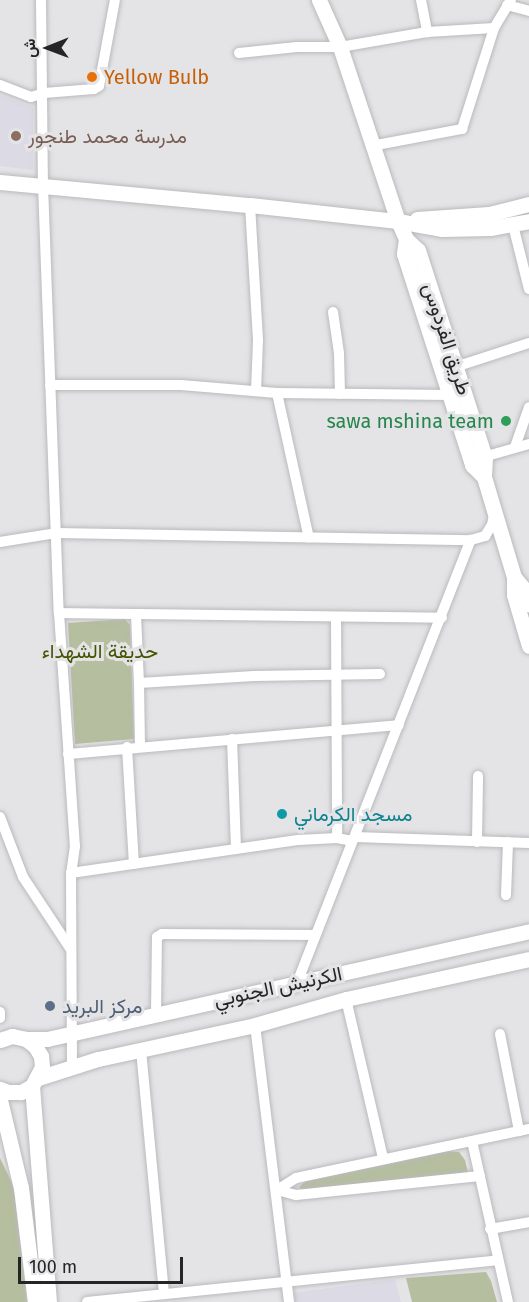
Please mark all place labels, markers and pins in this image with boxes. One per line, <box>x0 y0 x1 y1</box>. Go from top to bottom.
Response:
place label: Yellow Bulb <box>104 65 209 89</box>
marker: Yellow Bulb <box>85 70 99 84</box>
place label: مدرسة محمد طنجور <box>28 124 187 148</box>
marker: مدرسة محمد طنجور <box>9 129 23 143</box>
place label: sawa mshina team <box>326 409 494 433</box>
marker: sawa mshina team <box>499 414 513 428</box>
place label: مسجد الكرماني <box>294 802 412 826</box>
marker: مسجد الكرماني <box>275 807 289 821</box>
place label: مركز البريد <box>62 994 142 1018</box>
marker: مركز البريد <box>43 999 57 1013</box>

